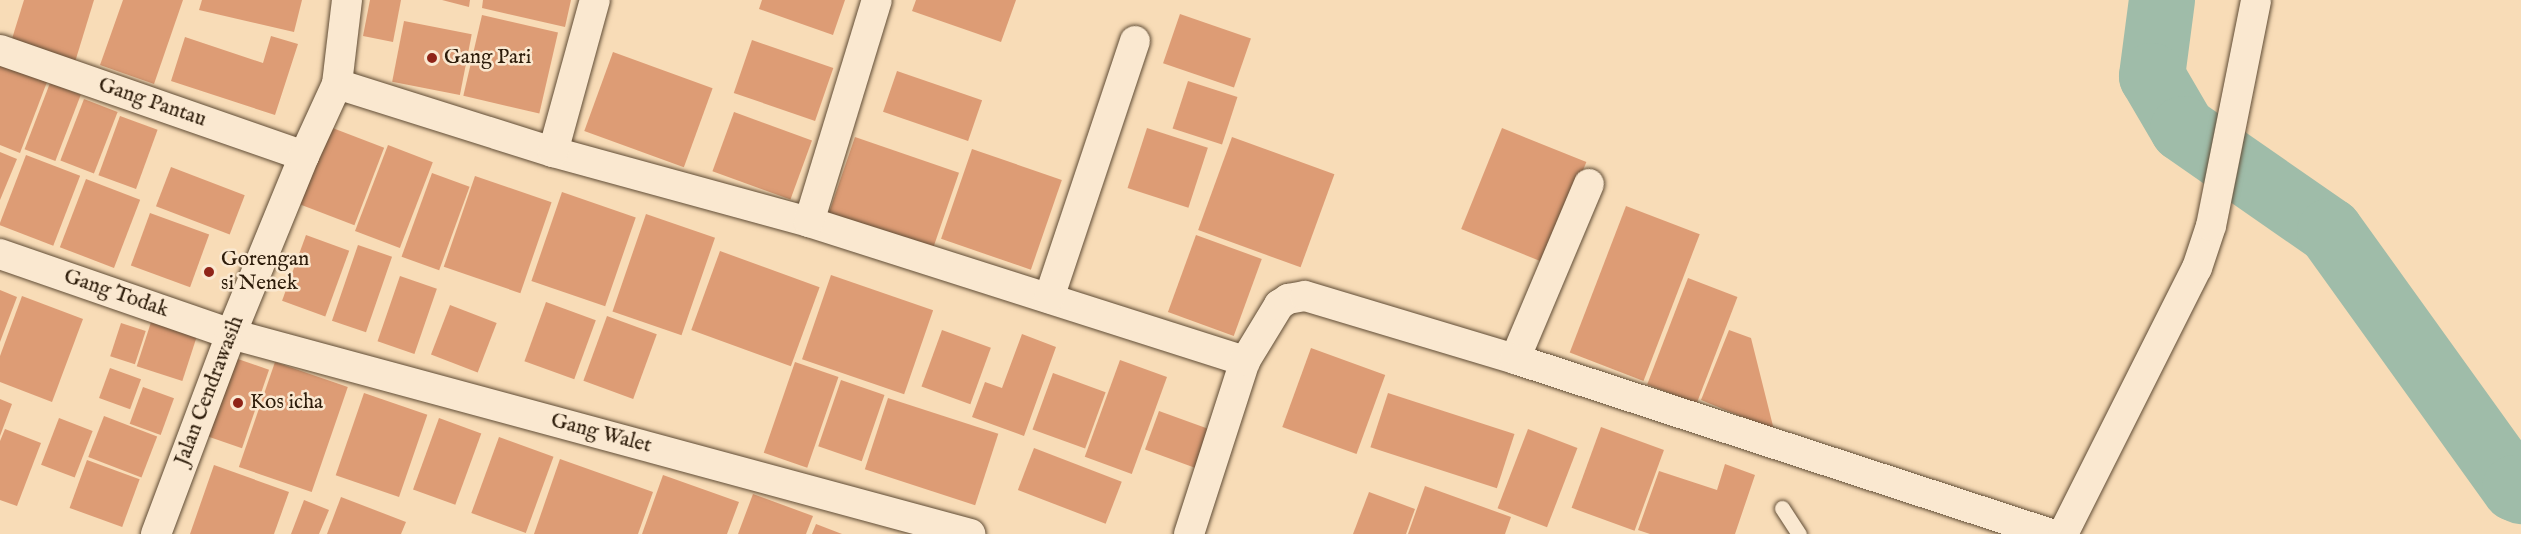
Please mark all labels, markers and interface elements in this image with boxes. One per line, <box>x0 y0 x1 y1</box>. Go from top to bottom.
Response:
place label: Gang Pari <box>444 45 531 71</box>
marker: Gang Pari <box>425 51 439 65</box>
street label: Gang Pantau <box>95 73 209 133</box>
place label: Gorengan si Nenek <box>221 247 309 297</box>
street label: Gang Todak <box>60 264 172 324</box>
marker: Gorengan si Nenek <box>202 265 216 279</box>
street label: Jalan Cendrawasih <box>170 313 250 469</box>
place label: Kos icha <box>250 390 323 416</box>
marker: Kos icha <box>231 396 245 410</box>
street label: Gang Walet <box>548 408 654 460</box>

